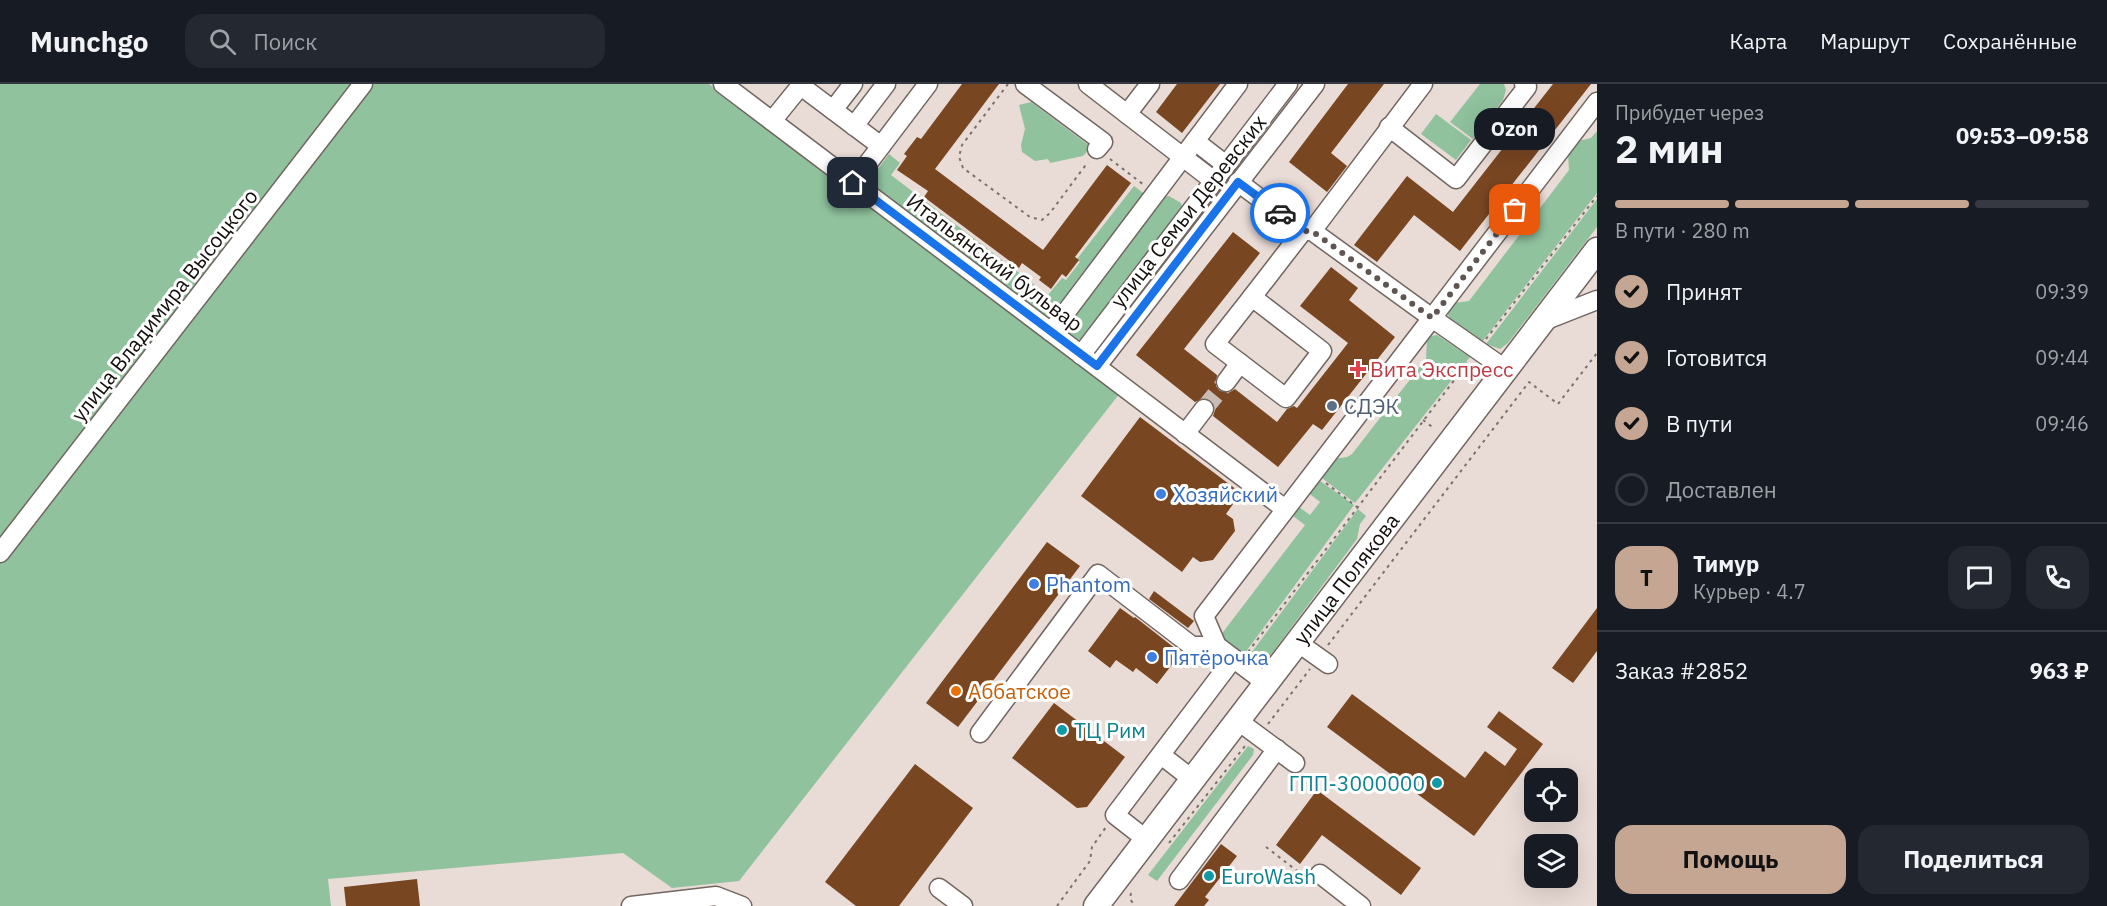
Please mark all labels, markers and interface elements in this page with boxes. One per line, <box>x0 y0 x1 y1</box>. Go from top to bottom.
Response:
search box <box>185 14 605 68</box>
text: Munchgo <box>30 23 149 60</box>
icon: search <box>206 25 239 58</box>
text: Поиск <box>254 27 317 56</box>
text: Карта <box>1729 27 1787 55</box>
text: Маршрут <box>1820 27 1910 55</box>
text: Сохранённые <box>1943 27 2077 55</box>
text: Прибудет через <box>1615 99 1764 126</box>
street label: улица Семьи Деревских <box>1104 108 1272 313</box>
callout: Ozon <box>1474 108 1556 150</box>
text: Ozon <box>1491 115 1538 142</box>
text: 09:53–09:58 <box>1956 121 2089 150</box>
text: 2 мин <box>1615 123 1724 174</box>
pin <box>827 157 878 208</box>
icon: home <box>836 166 869 199</box>
street label: улица Владимира Высоцкого <box>64 183 264 427</box>
courier <box>1250 183 1310 243</box>
pin <box>1489 184 1540 235</box>
street label: Итальянский бульвар <box>901 187 1089 337</box>
icon: bag <box>1498 193 1531 226</box>
icon: car <box>1264 197 1297 230</box>
text: В пути · 280 m <box>1615 217 1750 244</box>
icon: check <box>1615 275 1648 308</box>
text: Принят <box>1666 277 1742 306</box>
text: 09:39 <box>2035 278 2089 305</box>
icon: check <box>1615 341 1648 374</box>
text: Готовится <box>1666 343 1767 372</box>
text: 09:44 <box>2035 344 2089 371</box>
place label: Вита Экспресс <box>1370 355 1514 383</box>
marker: Вита Экспресс <box>1351 362 1365 376</box>
place label: СДЭК <box>1344 392 1399 420</box>
marker: СДЭК <box>1325 399 1339 413</box>
icon: check <box>1615 407 1648 440</box>
text: В пути <box>1666 409 1733 438</box>
text: 09:46 <box>2035 410 2089 437</box>
text: Доставлен <box>1666 475 1777 504</box>
place label: Хозяйский <box>1173 480 1278 508</box>
marker: Хозяйский <box>1154 487 1168 501</box>
street label: улица Полякова <box>1287 507 1405 650</box>
button: chat <box>1948 546 2011 609</box>
button: phone <box>2026 546 2089 609</box>
text: Тимур <box>1693 549 1759 578</box>
text: Т <box>1640 563 1653 592</box>
place label: Phantom <box>1046 570 1131 598</box>
marker: Phantom <box>1027 577 1041 591</box>
text: Курьер · 4.7 <box>1693 578 1806 605</box>
place label: Пятёрочка <box>1164 643 1269 671</box>
marker: Пятёрочка <box>1145 650 1159 664</box>
text: Заказ #2852 <box>1615 656 1748 685</box>
text: 963 ₽ <box>2030 656 2089 685</box>
place label: Аббатское <box>968 677 1071 705</box>
marker: Аббатское <box>949 684 963 698</box>
place label: ТЦ Рим <box>1074 716 1146 744</box>
marker: ТЦ Рим <box>1055 723 1069 737</box>
map controls <box>1524 768 1578 888</box>
button: locate <box>1524 768 1578 822</box>
place label: ГПП-3000000 <box>1289 769 1425 797</box>
marker: ГПП-3000000 <box>1430 776 1444 790</box>
button: Помощь <box>1615 825 1846 894</box>
button: Поделиться <box>1858 825 2089 894</box>
button: layers <box>1524 834 1578 888</box>
place label: EuroWash <box>1221 862 1316 890</box>
marker: EuroWash <box>1202 869 1216 883</box>

